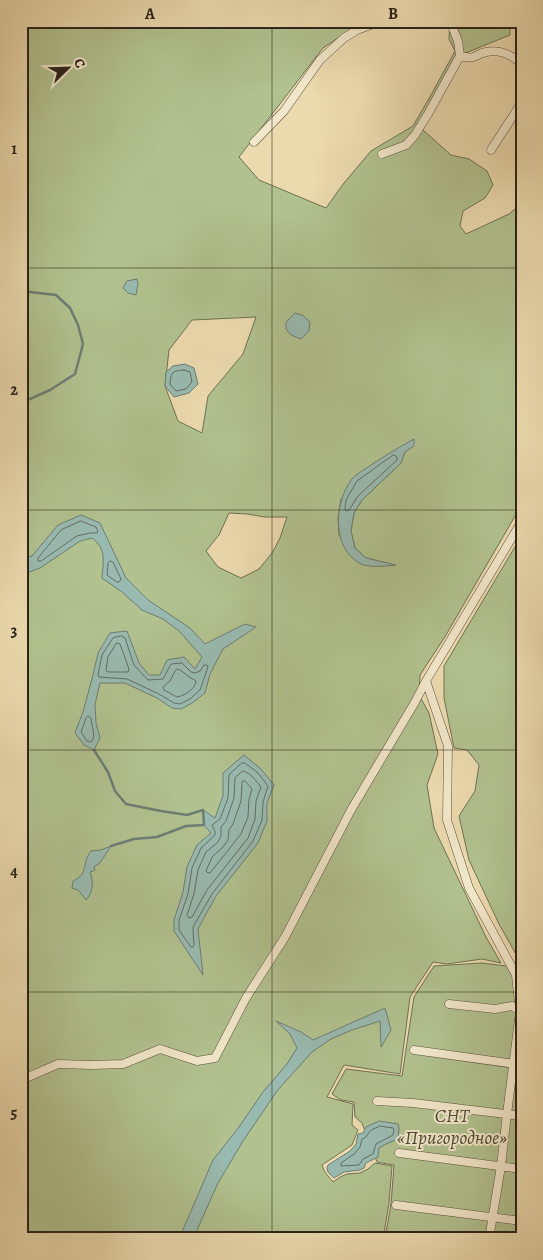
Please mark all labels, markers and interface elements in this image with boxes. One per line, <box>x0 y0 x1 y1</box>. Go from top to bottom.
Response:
text: A <box>144 3 156 25</box>
text: B <box>388 3 398 25</box>
north arrow <box>42 42 92 92</box>
text: С <box>69 55 90 71</box>
text: 1 <box>11 138 17 160</box>
text: 2 <box>10 379 18 401</box>
text: 3 <box>11 620 18 642</box>
text: 4 <box>10 861 18 883</box>
text: 5 <box>11 1102 18 1124</box>
park label: СНТ «Пригородное» <box>397 1103 507 1151</box>

